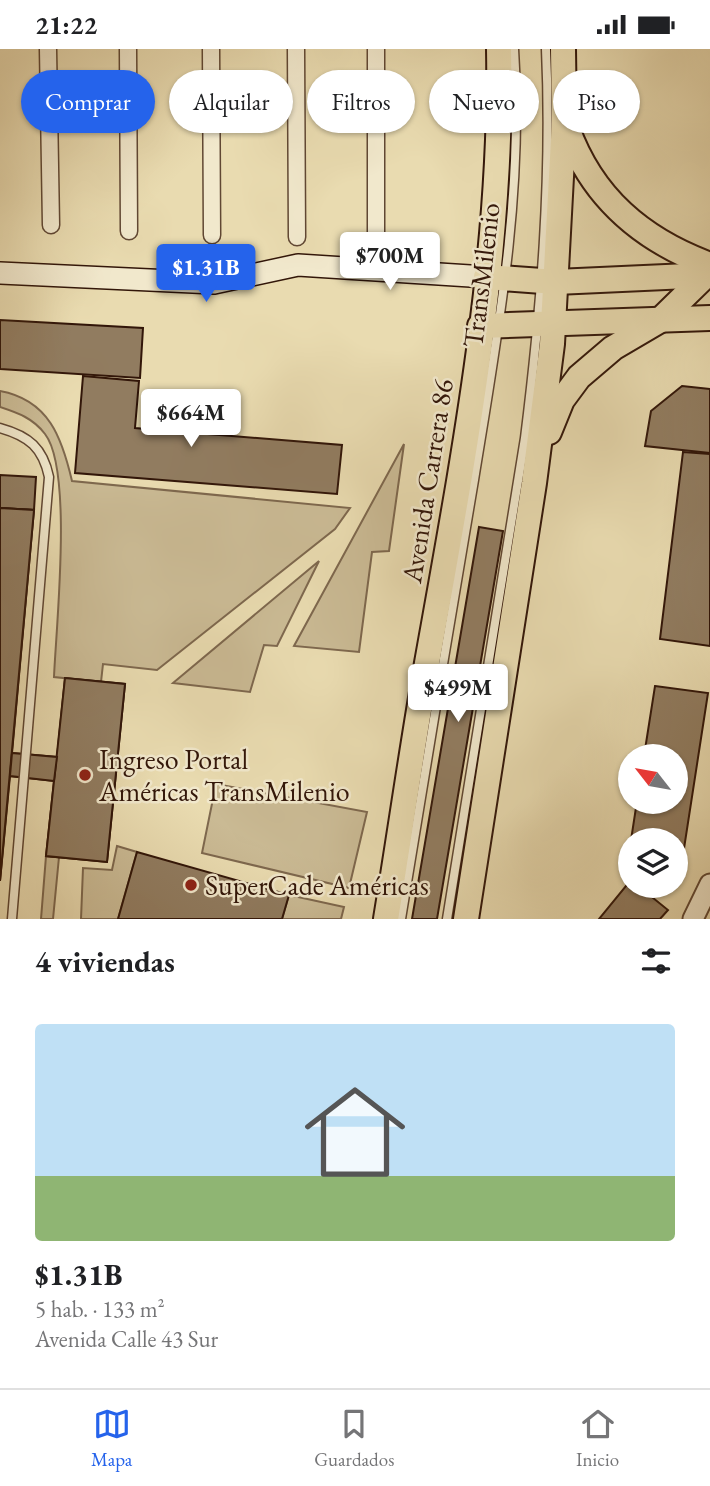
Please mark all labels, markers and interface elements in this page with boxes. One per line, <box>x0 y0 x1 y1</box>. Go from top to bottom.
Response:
text: 21:22 <box>35 8 97 42</box>
chip: Comprar <box>21 70 155 133</box>
chip: Alquilar <box>169 70 293 133</box>
chip: Filtros <box>307 70 415 133</box>
chip: Nuevo <box>429 70 539 133</box>
chip: Piso <box>553 70 640 133</box>
street label: TransMilenio <box>454 201 508 349</box>
pin: $700M <box>341 233 439 292</box>
text: $700M <box>356 240 424 270</box>
pin: $1.31B <box>149 245 263 304</box>
text: $1.31B <box>172 252 240 282</box>
street label: Avenida Carrera 86 <box>393 376 461 587</box>
pin: $664M <box>142 389 240 449</box>
text: $664M <box>157 397 225 427</box>
pin: $499M <box>409 665 507 724</box>
text: $499M <box>424 672 492 702</box>
place label: Ingreso Portal Américas TransMilenio <box>98 741 350 809</box>
north arrow <box>618 744 688 814</box>
map controls <box>618 744 688 898</box>
marker: Ingreso Portal Américas TransMilenio <box>77 767 93 783</box>
button: layers <box>618 828 688 898</box>
place label: SuperCade Américas <box>205 867 429 903</box>
marker: SuperCade Américas <box>183 877 199 893</box>
text: 4 viviendas <box>35 942 175 981</box>
icon: filters <box>637 942 675 980</box>
icon: home <box>292 1069 418 1195</box>
text: $1.31B <box>35 1255 123 1294</box>
text: 5 hab. · 133 m² <box>35 1294 165 1324</box>
text: Avenida Calle 43 Sur <box>35 1324 218 1354</box>
tab: Mapa <box>91 1405 132 1472</box>
tab: Guardados <box>314 1405 394 1472</box>
tab: Inicio <box>576 1405 619 1472</box>

